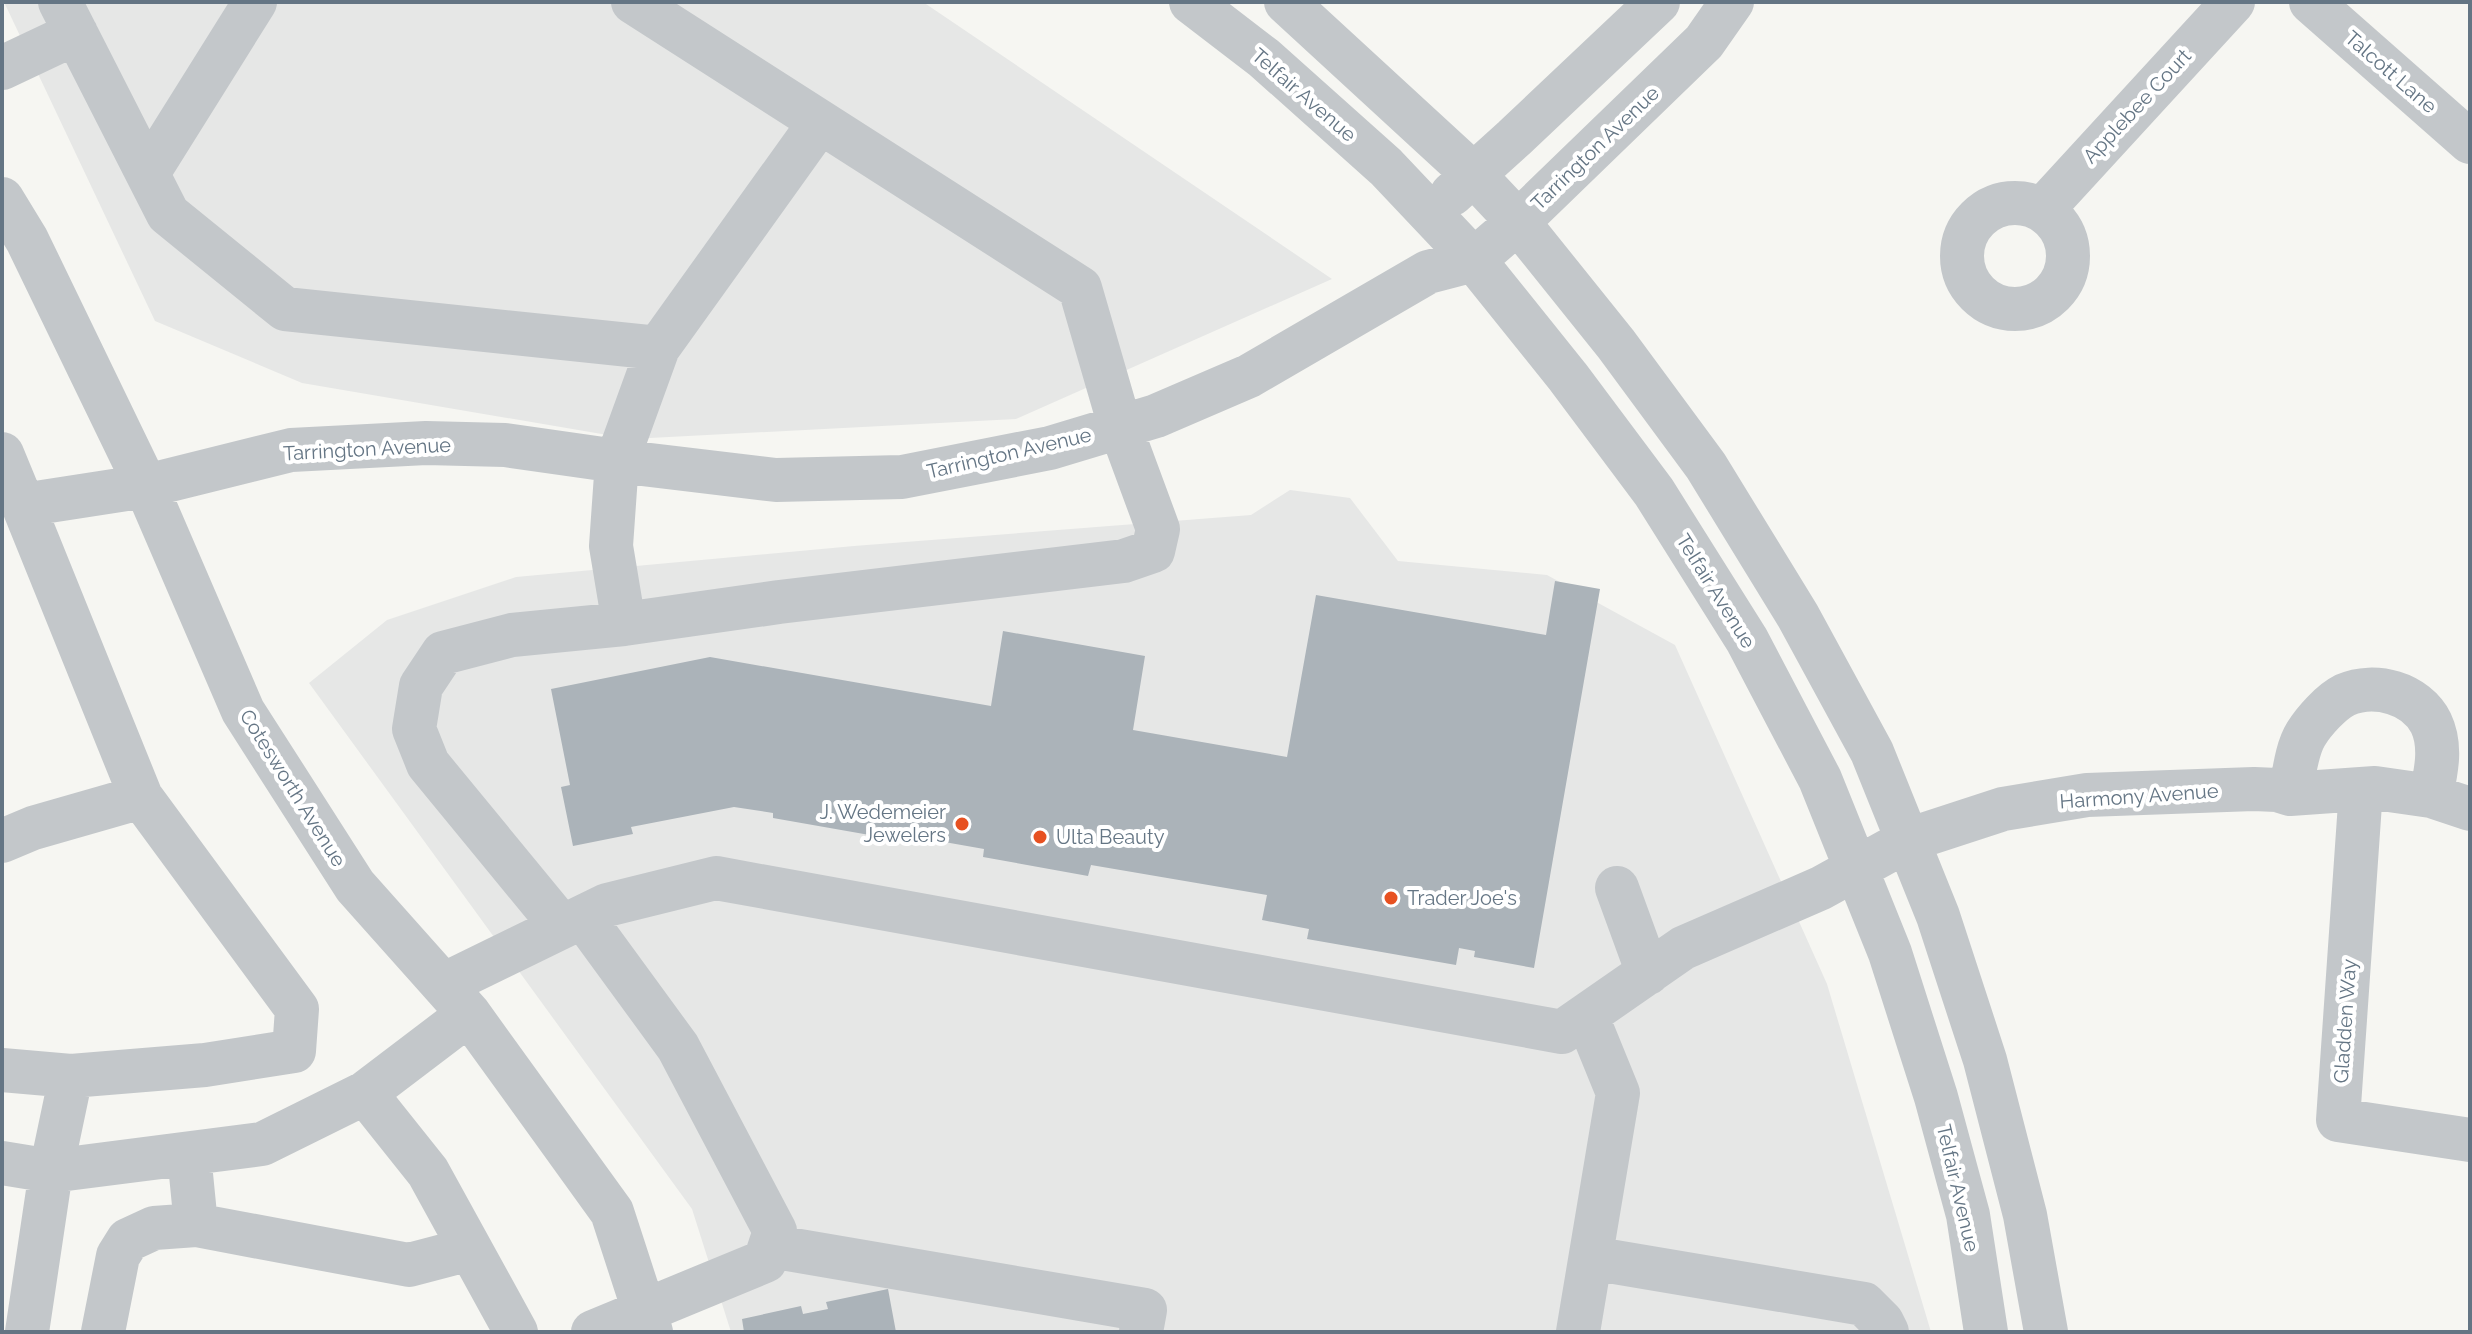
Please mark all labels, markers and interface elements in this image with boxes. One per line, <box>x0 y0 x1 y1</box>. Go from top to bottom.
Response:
street label: Talcott Lane <box>2340 26 2442 118</box>
street label: Telfair Avenue <box>1247 43 1361 147</box>
street label: Applebee Court <box>2078 44 2196 168</box>
street label: Tarrington Avenue <box>1526 81 1664 215</box>
street label: Tarrington Avenue <box>924 422 1094 484</box>
street label: Tarrington Avenue <box>282 433 452 465</box>
street label: Telfair Avenue <box>1671 529 1761 653</box>
street label: Cotesworth Avenue <box>235 705 351 871</box>
street label: Harmony Avenue <box>2059 778 2220 814</box>
place label: J. Wedemeier Jewelers <box>820 800 946 847</box>
marker: J. Wedemeier Jewelers <box>953 815 971 833</box>
place label: Ulta Beauty <box>1056 825 1165 849</box>
marker: Ulta Beauty <box>1031 828 1049 846</box>
place label: Trader Joe's <box>1407 886 1517 910</box>
marker: Trader Joe's <box>1382 889 1400 907</box>
street label: Gladden Way <box>2329 958 2361 1084</box>
street label: Telfair Avenue <box>1932 1122 1984 1254</box>

